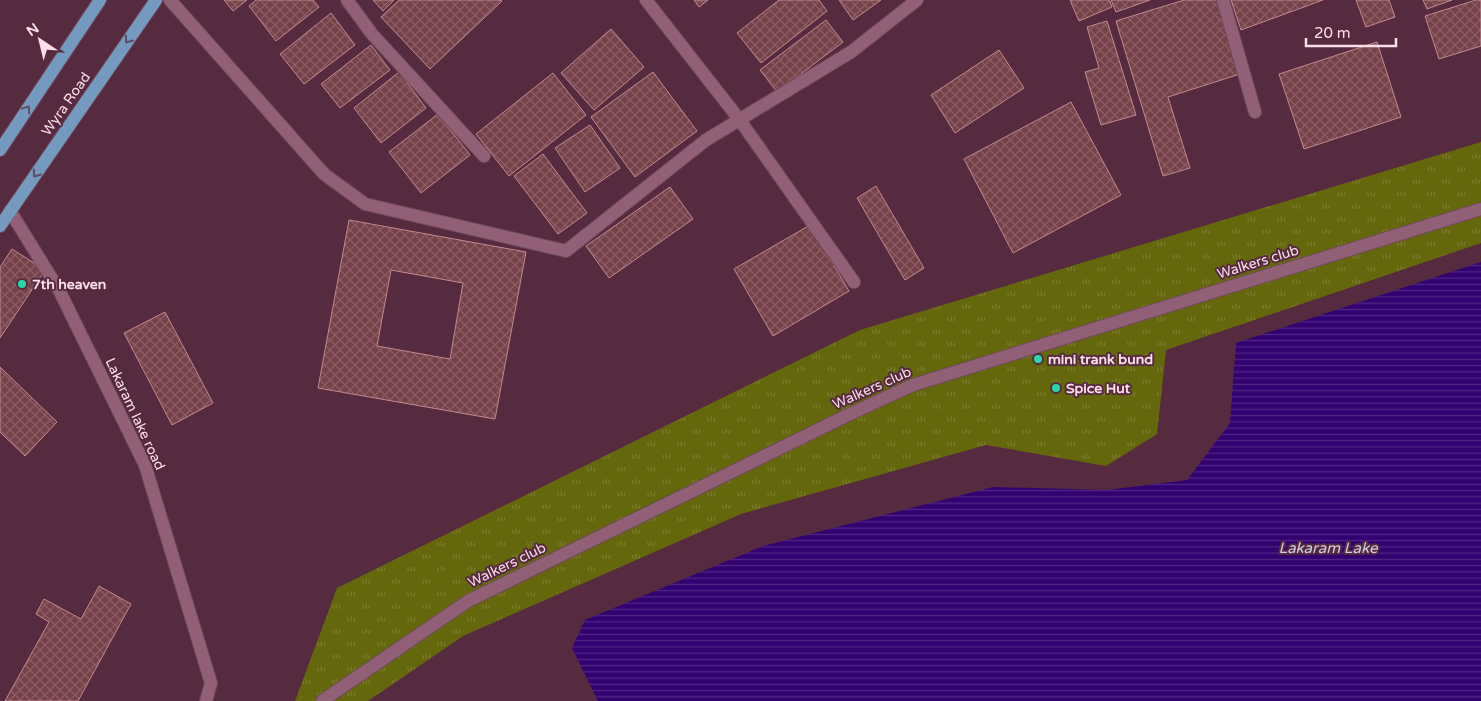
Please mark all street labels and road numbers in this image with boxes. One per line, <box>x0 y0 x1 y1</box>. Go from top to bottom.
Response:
street label: Wyra Road <box>38 69 94 139</box>
street label: Walkers club <box>1215 241 1301 282</box>
street label: Lakaram lake road <box>102 355 168 473</box>
street label: Walkers club <box>830 363 914 413</box>
street label: Walkers club <box>465 539 549 591</box>

